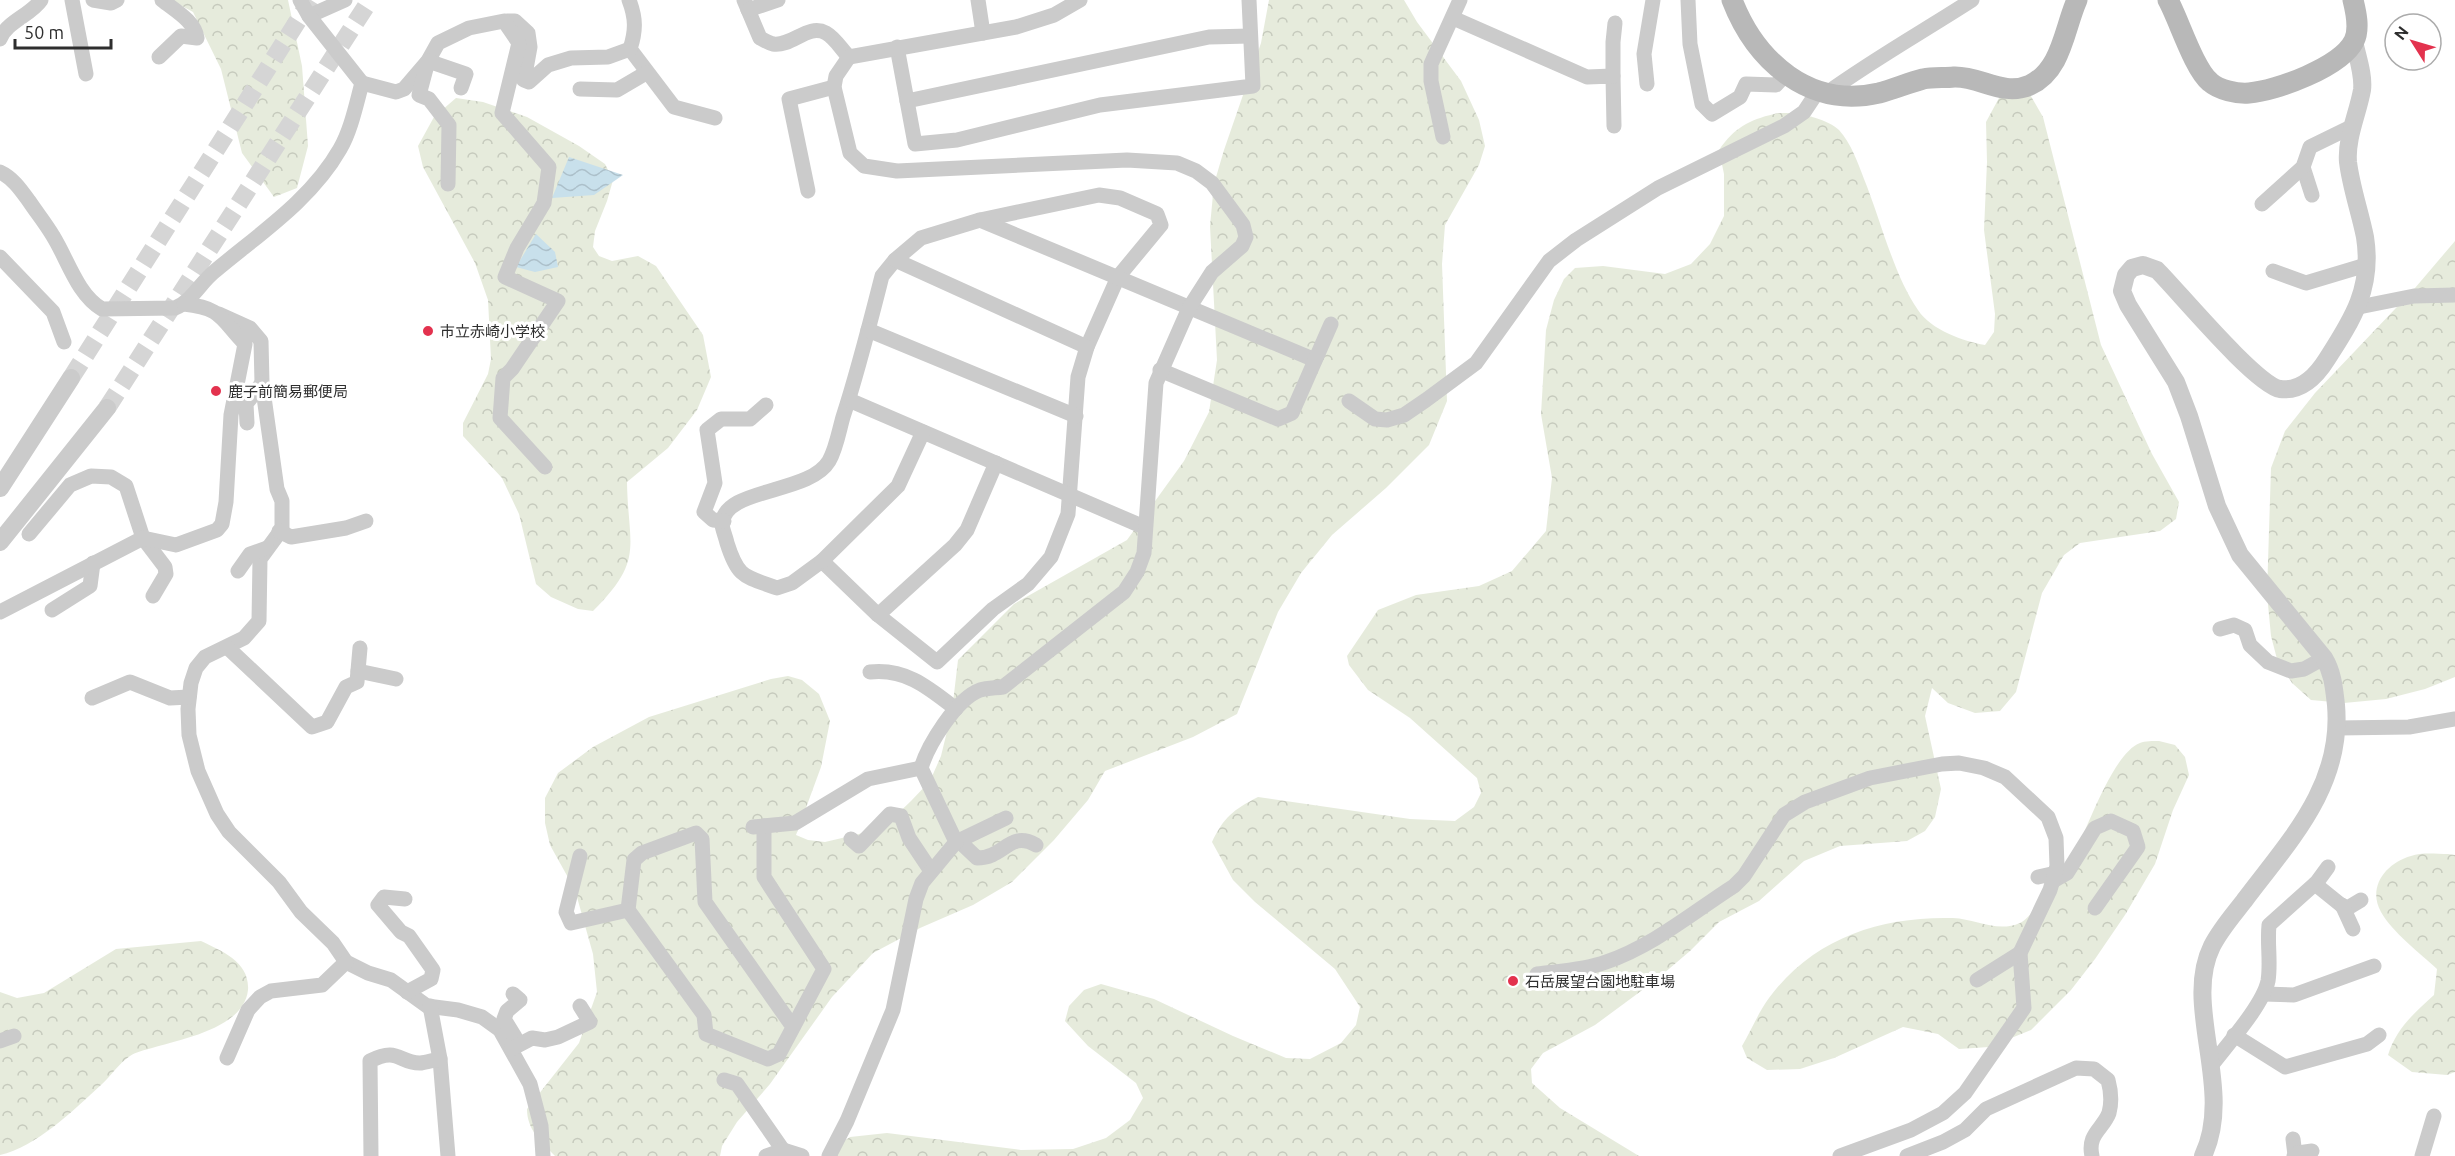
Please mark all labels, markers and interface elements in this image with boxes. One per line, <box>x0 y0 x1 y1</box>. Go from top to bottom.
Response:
scale bar <box>15 12 111 50</box>
north arrow <box>2383 12 2443 72</box>
text: 50 m <box>24 22 64 42</box>
text: N <box>2390 23 2412 43</box>
place label: 市立赤崎小学校 <box>440 323 545 340</box>
marker: 市立赤崎小学校 <box>421 324 435 338</box>
place label: 鹿子前簡易郵便局 <box>228 383 348 400</box>
marker: 鹿子前簡易郵便局 <box>209 384 223 398</box>
place label: 石岳展望台園地駐車場 <box>1525 973 1675 990</box>
marker: 石岳展望台園地駐車場 <box>1506 974 1520 988</box>

